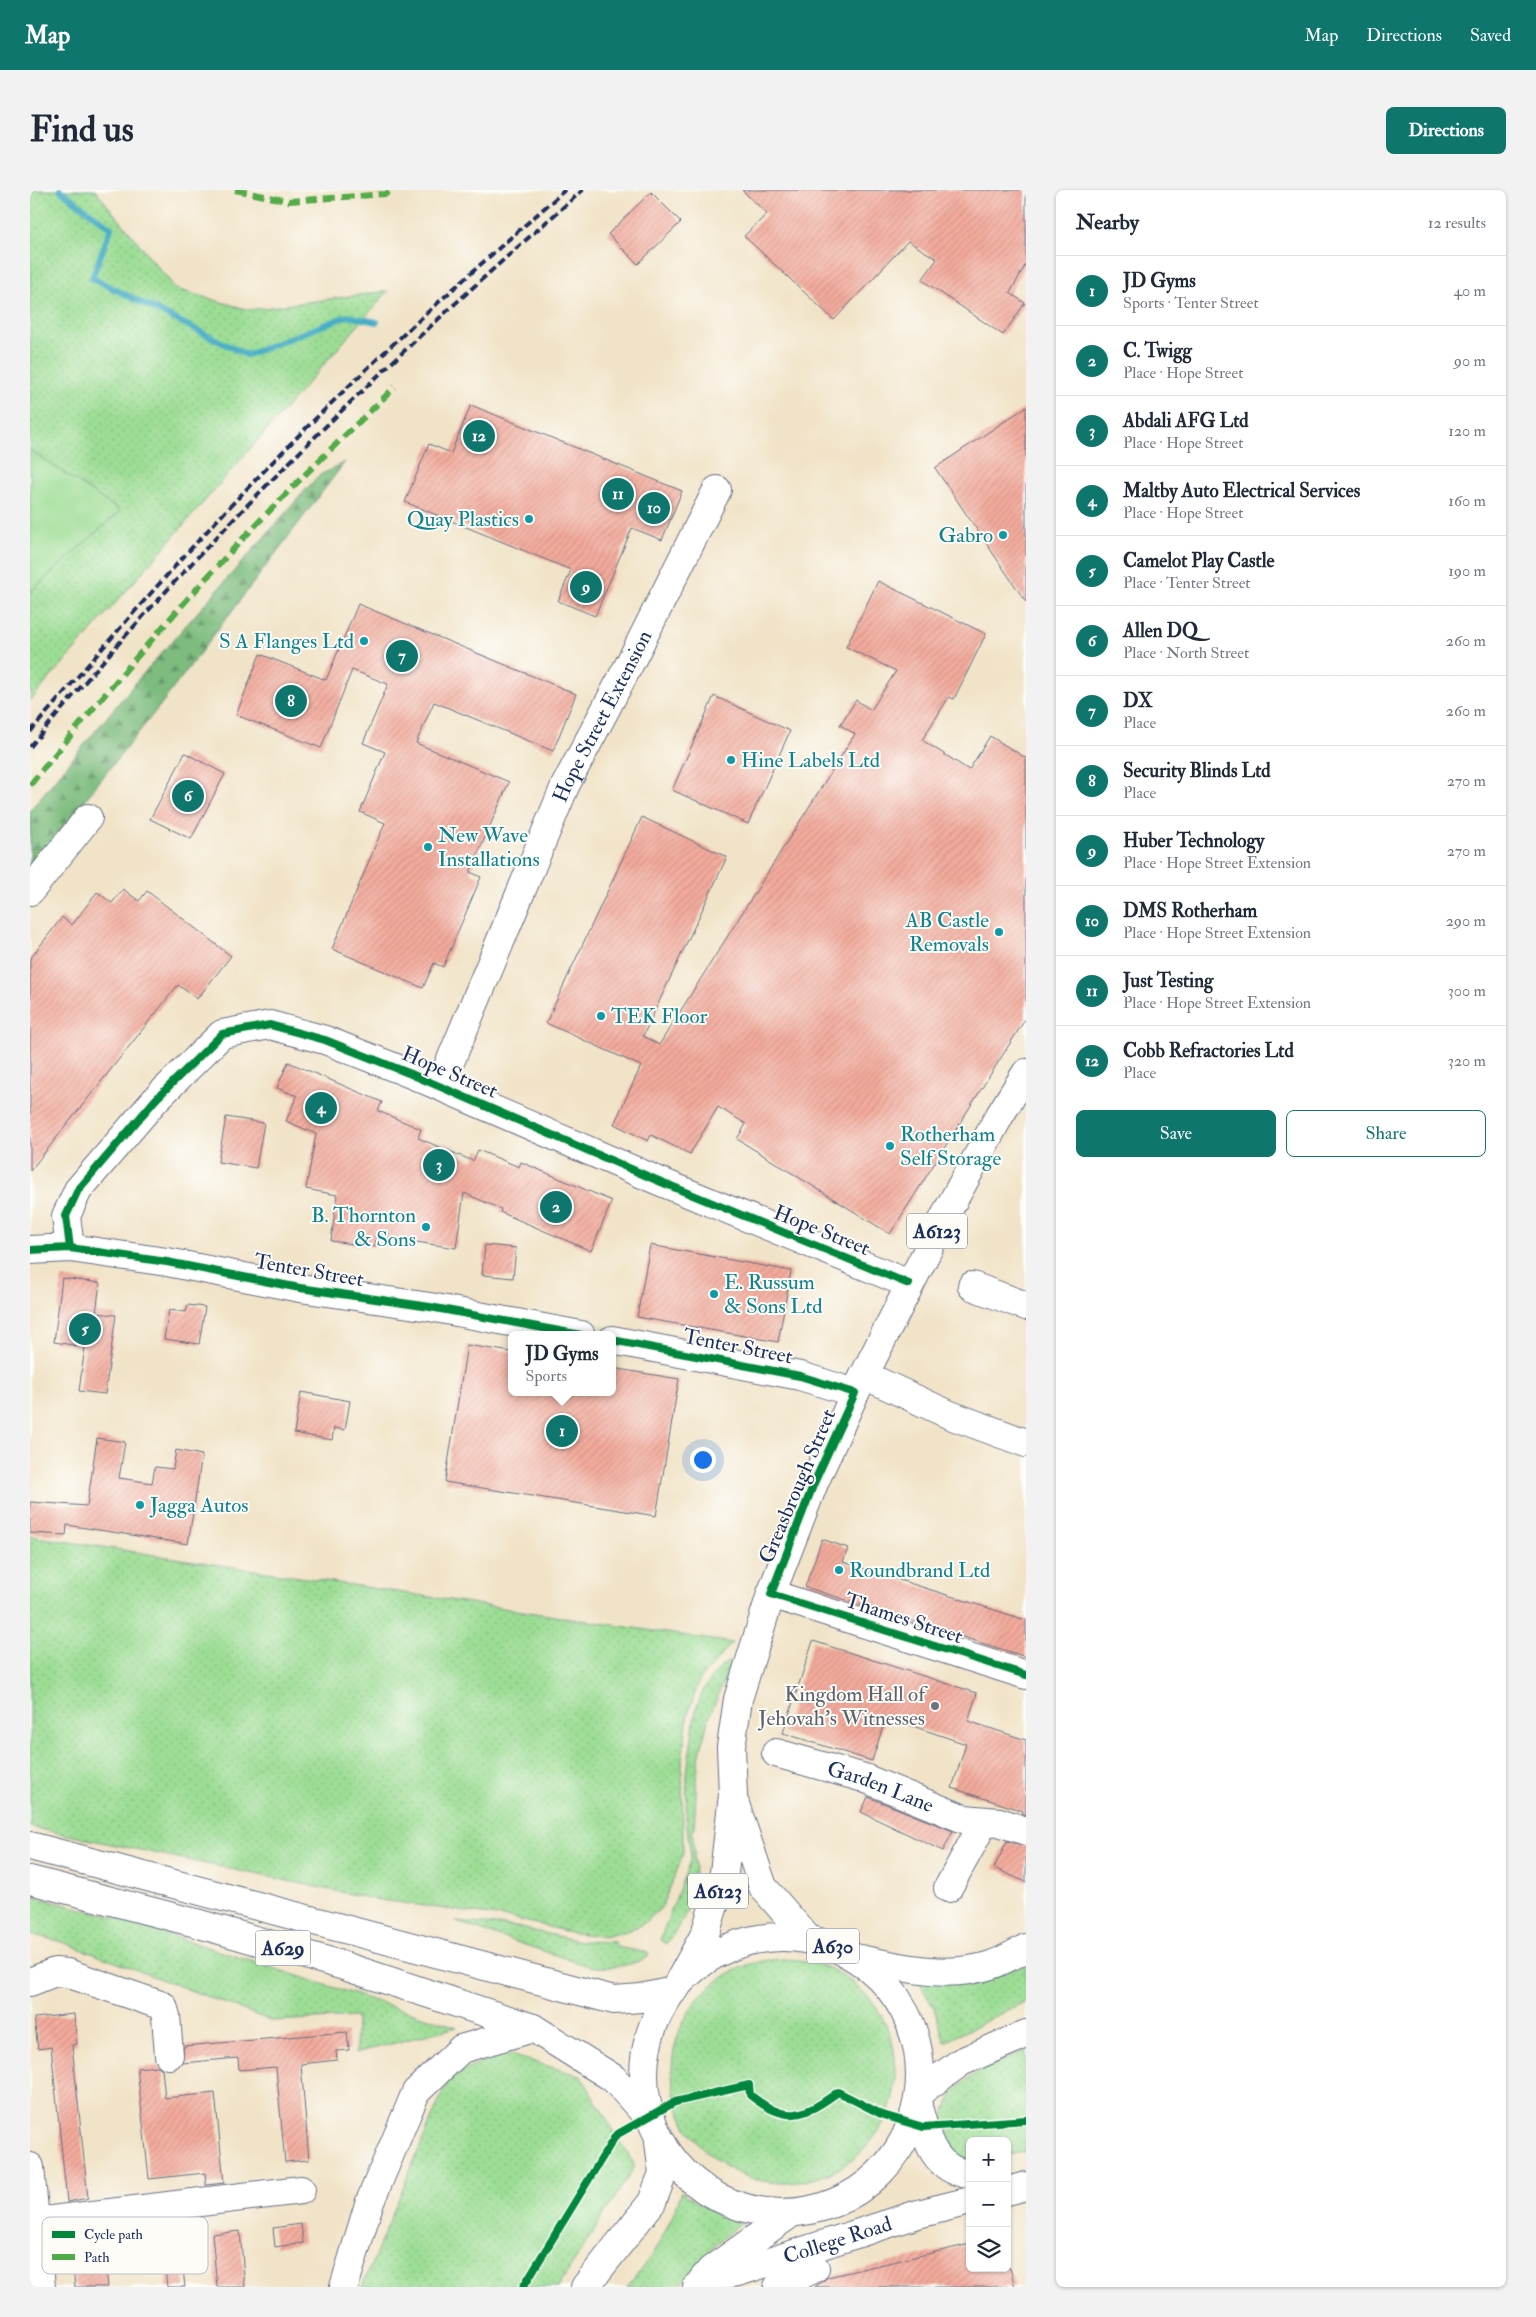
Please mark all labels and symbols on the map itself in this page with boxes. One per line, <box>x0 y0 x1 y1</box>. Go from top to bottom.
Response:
pin: 12 <box>463 417 495 455</box>
pin: 11 <box>602 475 634 513</box>
pin: 10 <box>638 489 670 527</box>
place label: Quay Plastics <box>407 506 519 533</box>
marker: Quay Plastics <box>523 513 535 525</box>
place label: Gabro <box>939 522 993 549</box>
marker: Gabro <box>997 529 1009 541</box>
pin: 9 <box>570 568 602 606</box>
street label: Hope Street Extension <box>547 626 658 806</box>
place label: S A Flanges Ltd <box>219 628 355 655</box>
marker: S A Flanges Ltd <box>358 635 370 647</box>
pin: 7 <box>386 637 418 675</box>
pin: 8 <box>275 682 307 720</box>
place label: Hine Labels Ltd <box>741 747 881 774</box>
marker: Hine Labels Ltd <box>725 754 737 766</box>
pin: 6 <box>172 777 204 815</box>
place label: New Wave Installations <box>438 822 540 873</box>
marker: New Wave Installations <box>422 841 434 853</box>
place label: AB Castle Removals <box>904 907 989 958</box>
marker: AB Castle Removals <box>993 926 1005 938</box>
place label: TEK Floor <box>611 1003 707 1030</box>
marker: TEK Floor <box>595 1010 607 1022</box>
street label: Hope Street <box>398 1040 502 1105</box>
pin: 4 <box>305 1089 337 1127</box>
place label: Rotherham Self Storage <box>900 1121 1001 1172</box>
marker: Rotherham Self Storage <box>884 1140 896 1152</box>
pin: 3 <box>423 1146 455 1184</box>
pin: 2 <box>540 1188 572 1226</box>
street label: Hope Street <box>770 1199 874 1262</box>
place label: B. Thornton & Sons <box>311 1202 416 1253</box>
road number: A6123 <box>907 1214 967 1248</box>
marker: B. Thornton & Sons <box>420 1221 432 1233</box>
street label: Tenter Street <box>252 1248 366 1293</box>
place label: E. Russum & Sons Ltd <box>724 1269 823 1320</box>
marker: E. Russum & Sons Ltd <box>708 1288 720 1300</box>
pin: 5 <box>69 1310 101 1348</box>
street label: Tenter Street <box>681 1323 795 1370</box>
street label: Greasbrough Street <box>753 1405 842 1568</box>
pin: 1 <box>546 1412 578 1450</box>
your location <box>690 1447 716 1473</box>
place label: Jagga Autos <box>149 1492 249 1519</box>
marker: Jagga Autos <box>134 1499 146 1511</box>
place label: Roundbrand Ltd <box>849 1557 991 1584</box>
marker: Roundbrand Ltd <box>833 1564 845 1576</box>
street label: Thames Street <box>841 1587 966 1650</box>
place label: Kingdom Hall of Jehovah's Witnesses <box>757 1681 928 1732</box>
marker: Kingdom Hall of Jehovah's Witnesses <box>929 1700 941 1712</box>
street label: Garden Lane <box>824 1755 938 1819</box>
road number: A6123 <box>688 1874 748 1908</box>
road number: A630 <box>807 1928 859 1964</box>
road number: A629 <box>256 1930 310 1966</box>
street label: College Road <box>780 2210 896 2271</box>
legend <box>42 2217 208 2274</box>
text: Cycle path <box>84 2226 144 2244</box>
text: Path <box>84 2249 110 2266</box>

